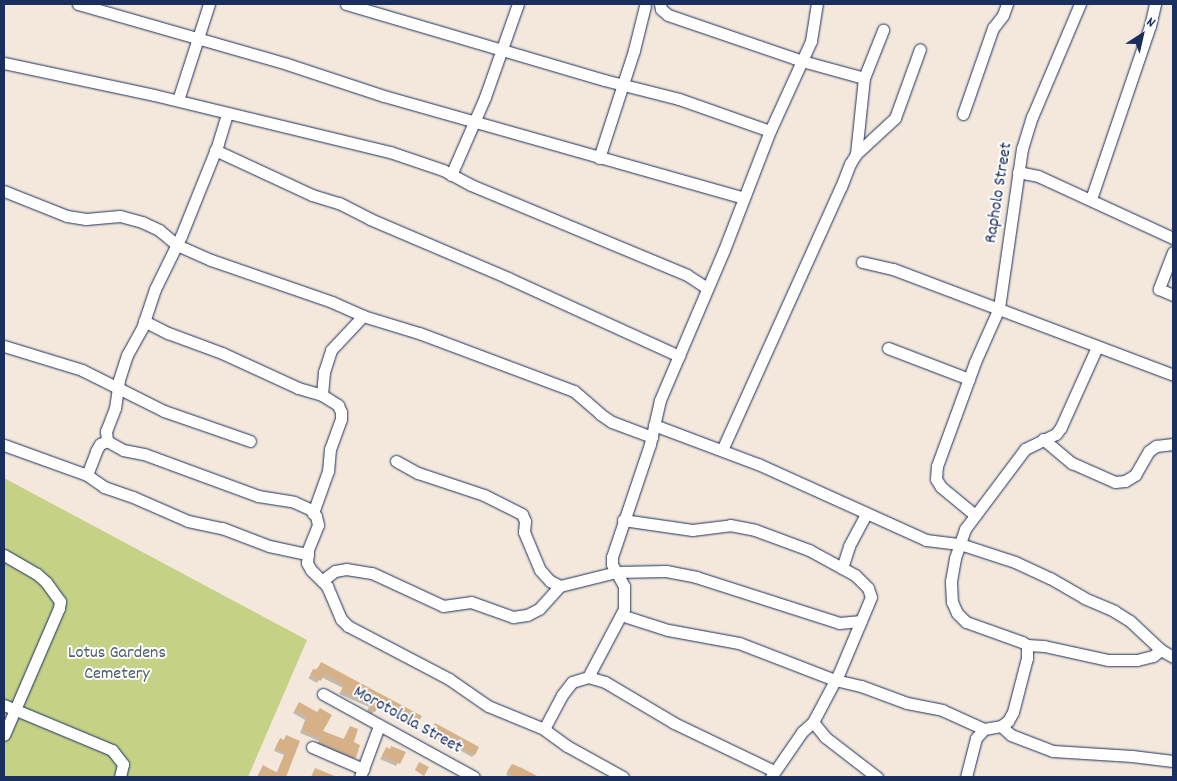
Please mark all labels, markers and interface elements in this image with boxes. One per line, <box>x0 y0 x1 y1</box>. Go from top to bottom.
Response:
north arrow <box>1117 10 1167 60</box>
text: N <box>1142 13 1159 33</box>
street label: Rapholo Street <box>981 141 1019 245</box>
park label: Lotus Gardens Cemetery <box>68 644 166 686</box>
street label: Morotolola Street <box>349 682 465 760</box>

